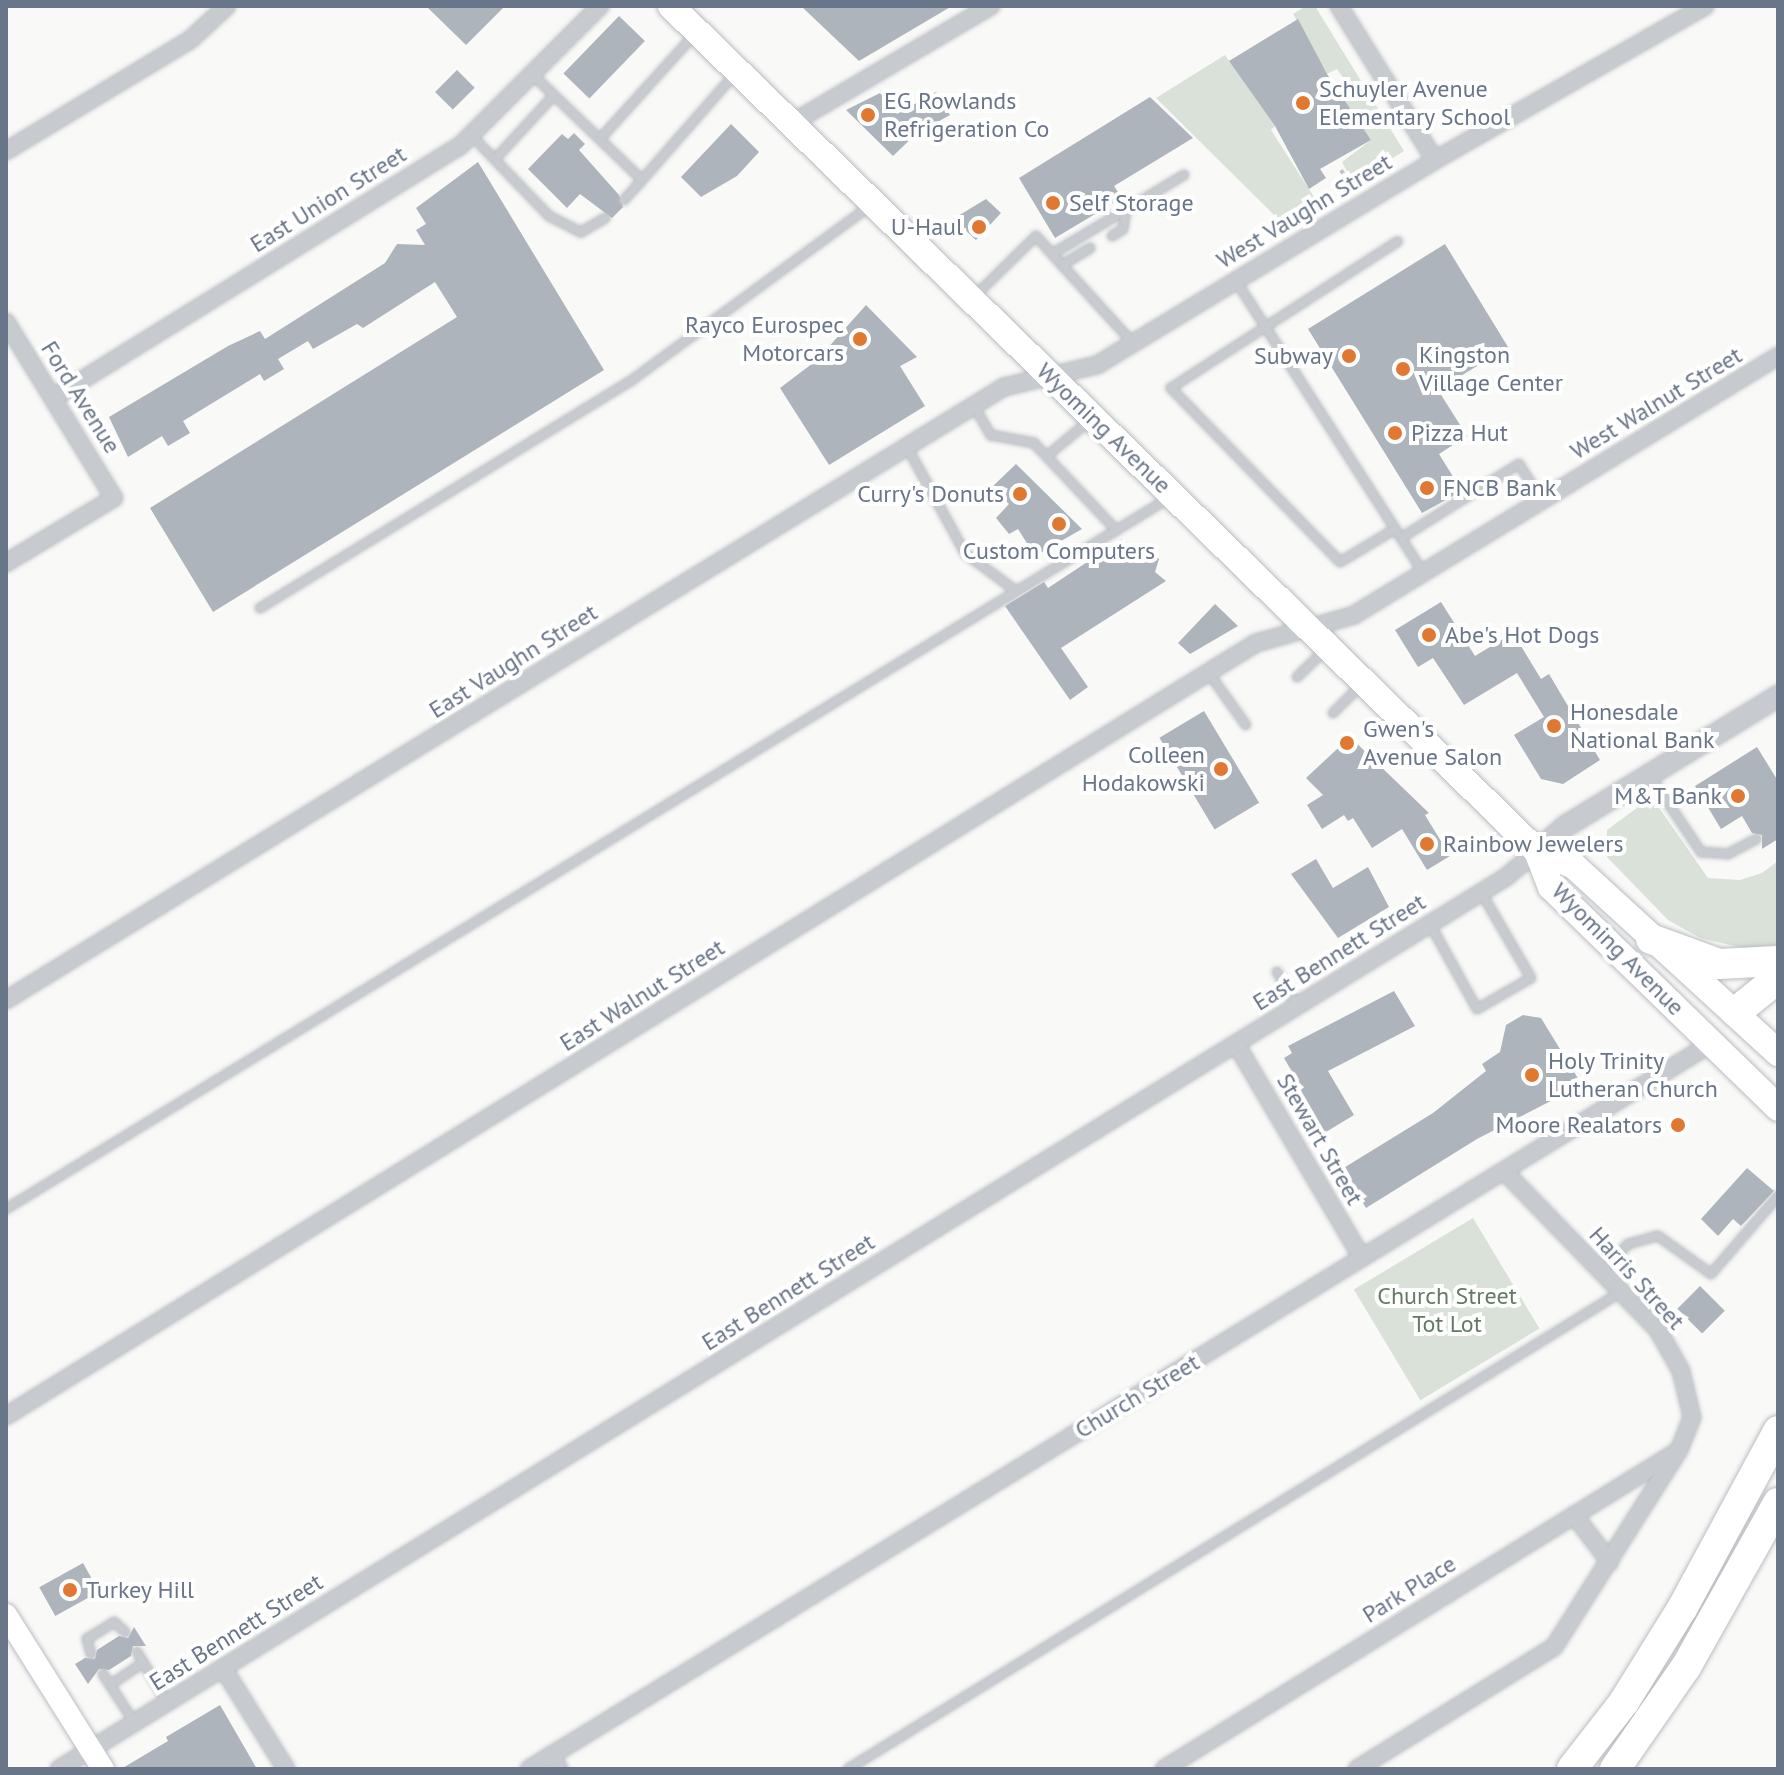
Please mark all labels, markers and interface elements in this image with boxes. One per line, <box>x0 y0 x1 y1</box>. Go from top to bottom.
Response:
place label: Schuyler Avenue Elementary School <box>1319 75 1511 131</box>
place label: EG Rowlands Refrigeration Co <box>884 87 1049 143</box>
marker: Schuyler Avenue Elementary School <box>1294 94 1312 112</box>
marker: EG Rowlands Refrigeration Co <box>859 106 877 124</box>
street label: East Union Street <box>245 140 411 258</box>
street label: West Vaughn Street <box>1211 147 1397 275</box>
place label: Self Storage <box>1069 189 1194 217</box>
marker: Self Storage <box>1044 194 1062 212</box>
place label: U-Haul <box>891 213 963 241</box>
marker: U-Haul <box>970 218 988 236</box>
place label: Rayco Eurospec Motorcars <box>685 311 844 367</box>
marker: Rayco Eurospec Motorcars <box>851 330 869 348</box>
street label: Ford Avenue <box>35 335 127 459</box>
street label: West Walnut Street <box>1565 340 1747 466</box>
place label: Kingston Village Center <box>1419 341 1563 397</box>
place label: Subway <box>1254 342 1333 370</box>
marker: Subway <box>1340 347 1358 365</box>
street label: Wyoming Avenue <box>1030 356 1178 500</box>
marker: Kingston Village Center <box>1394 360 1412 378</box>
place label: Pizza Hut <box>1411 419 1508 447</box>
marker: Pizza Hut <box>1386 424 1404 442</box>
place label: FNCB Bank <box>1443 474 1556 502</box>
marker: FNCB Bank <box>1418 479 1436 497</box>
place label: Curry's Donuts <box>857 480 1004 508</box>
marker: Curry's Donuts <box>1011 485 1029 503</box>
marker: Custom Computers <box>1050 515 1068 533</box>
place label: Custom Computers <box>963 537 1155 565</box>
street label: East Vaughn Street <box>423 598 603 724</box>
place label: Abe's Hot Dogs <box>1445 621 1599 649</box>
marker: Abe's Hot Dogs <box>1420 626 1438 644</box>
place label: Honesdale National Bank <box>1570 698 1714 754</box>
place label: Gwen's Avenue Salon <box>1363 715 1502 771</box>
marker: Honesdale National Bank <box>1545 717 1563 735</box>
marker: Gwen's Avenue Salon <box>1338 734 1356 752</box>
place label: Colleen Hodakowski <box>1082 741 1205 797</box>
marker: Colleen Hodakowski <box>1212 760 1230 778</box>
place label: M&T Bank <box>1613 782 1722 810</box>
marker: M&T Bank <box>1729 787 1747 805</box>
place label: Rainbow Jewelers <box>1443 830 1624 858</box>
marker: Rainbow Jewelers <box>1418 835 1436 853</box>
street label: Wyoming Avenue <box>1545 876 1691 1022</box>
street label: East Bennett Street <box>1247 887 1431 1017</box>
street label: East Walnut Street <box>554 933 730 1057</box>
place label: Holy Trinity Lutheran Church <box>1548 1047 1718 1103</box>
marker: Holy Trinity Lutheran Church <box>1523 1066 1541 1084</box>
street label: Stewart Street <box>1271 1068 1369 1210</box>
place label: Moore Realators <box>1495 1111 1662 1139</box>
marker: Moore Realators <box>1669 1116 1687 1134</box>
street label: Harris Street <box>1583 1221 1691 1335</box>
street label: East Bennett Street <box>696 1227 880 1357</box>
park label: Church Street Tot Lot <box>1377 1282 1517 1338</box>
street label: Church Street <box>1070 1348 1204 1444</box>
street label: Park Place <box>1357 1549 1461 1629</box>
street label: East Bennett Street <box>144 1567 328 1697</box>
place label: Turkey Hill <box>86 1576 195 1604</box>
marker: Turkey Hill <box>61 1581 79 1599</box>

